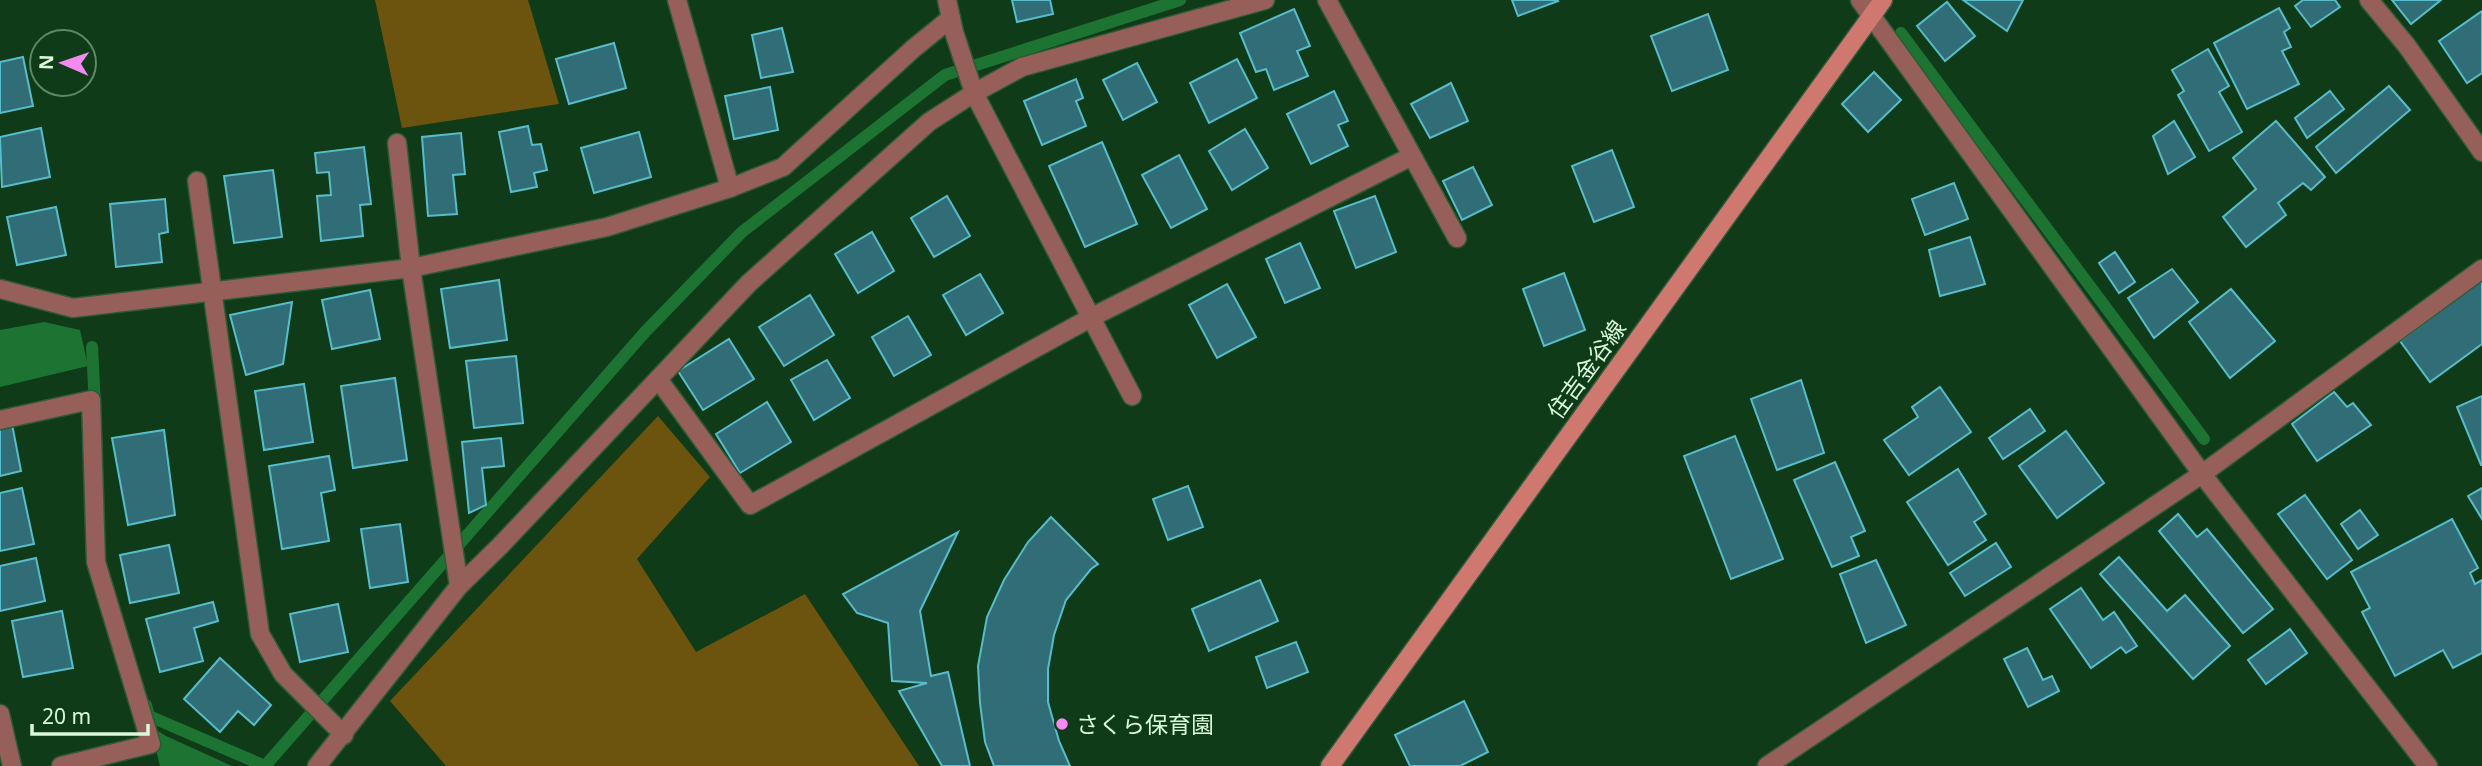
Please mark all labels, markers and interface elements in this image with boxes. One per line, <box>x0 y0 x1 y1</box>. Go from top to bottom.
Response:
north arrow <box>28 28 98 98</box>
text: N <box>33 54 59 71</box>
street label: 住吉金谷線 <box>1539 313 1633 425</box>
scale bar <box>32 692 147 736</box>
text: 20 m <box>42 702 91 730</box>
place label: さくら保育園 <box>1076 708 1214 740</box>
marker: さくら保育園 <box>1054 716 1070 732</box>

